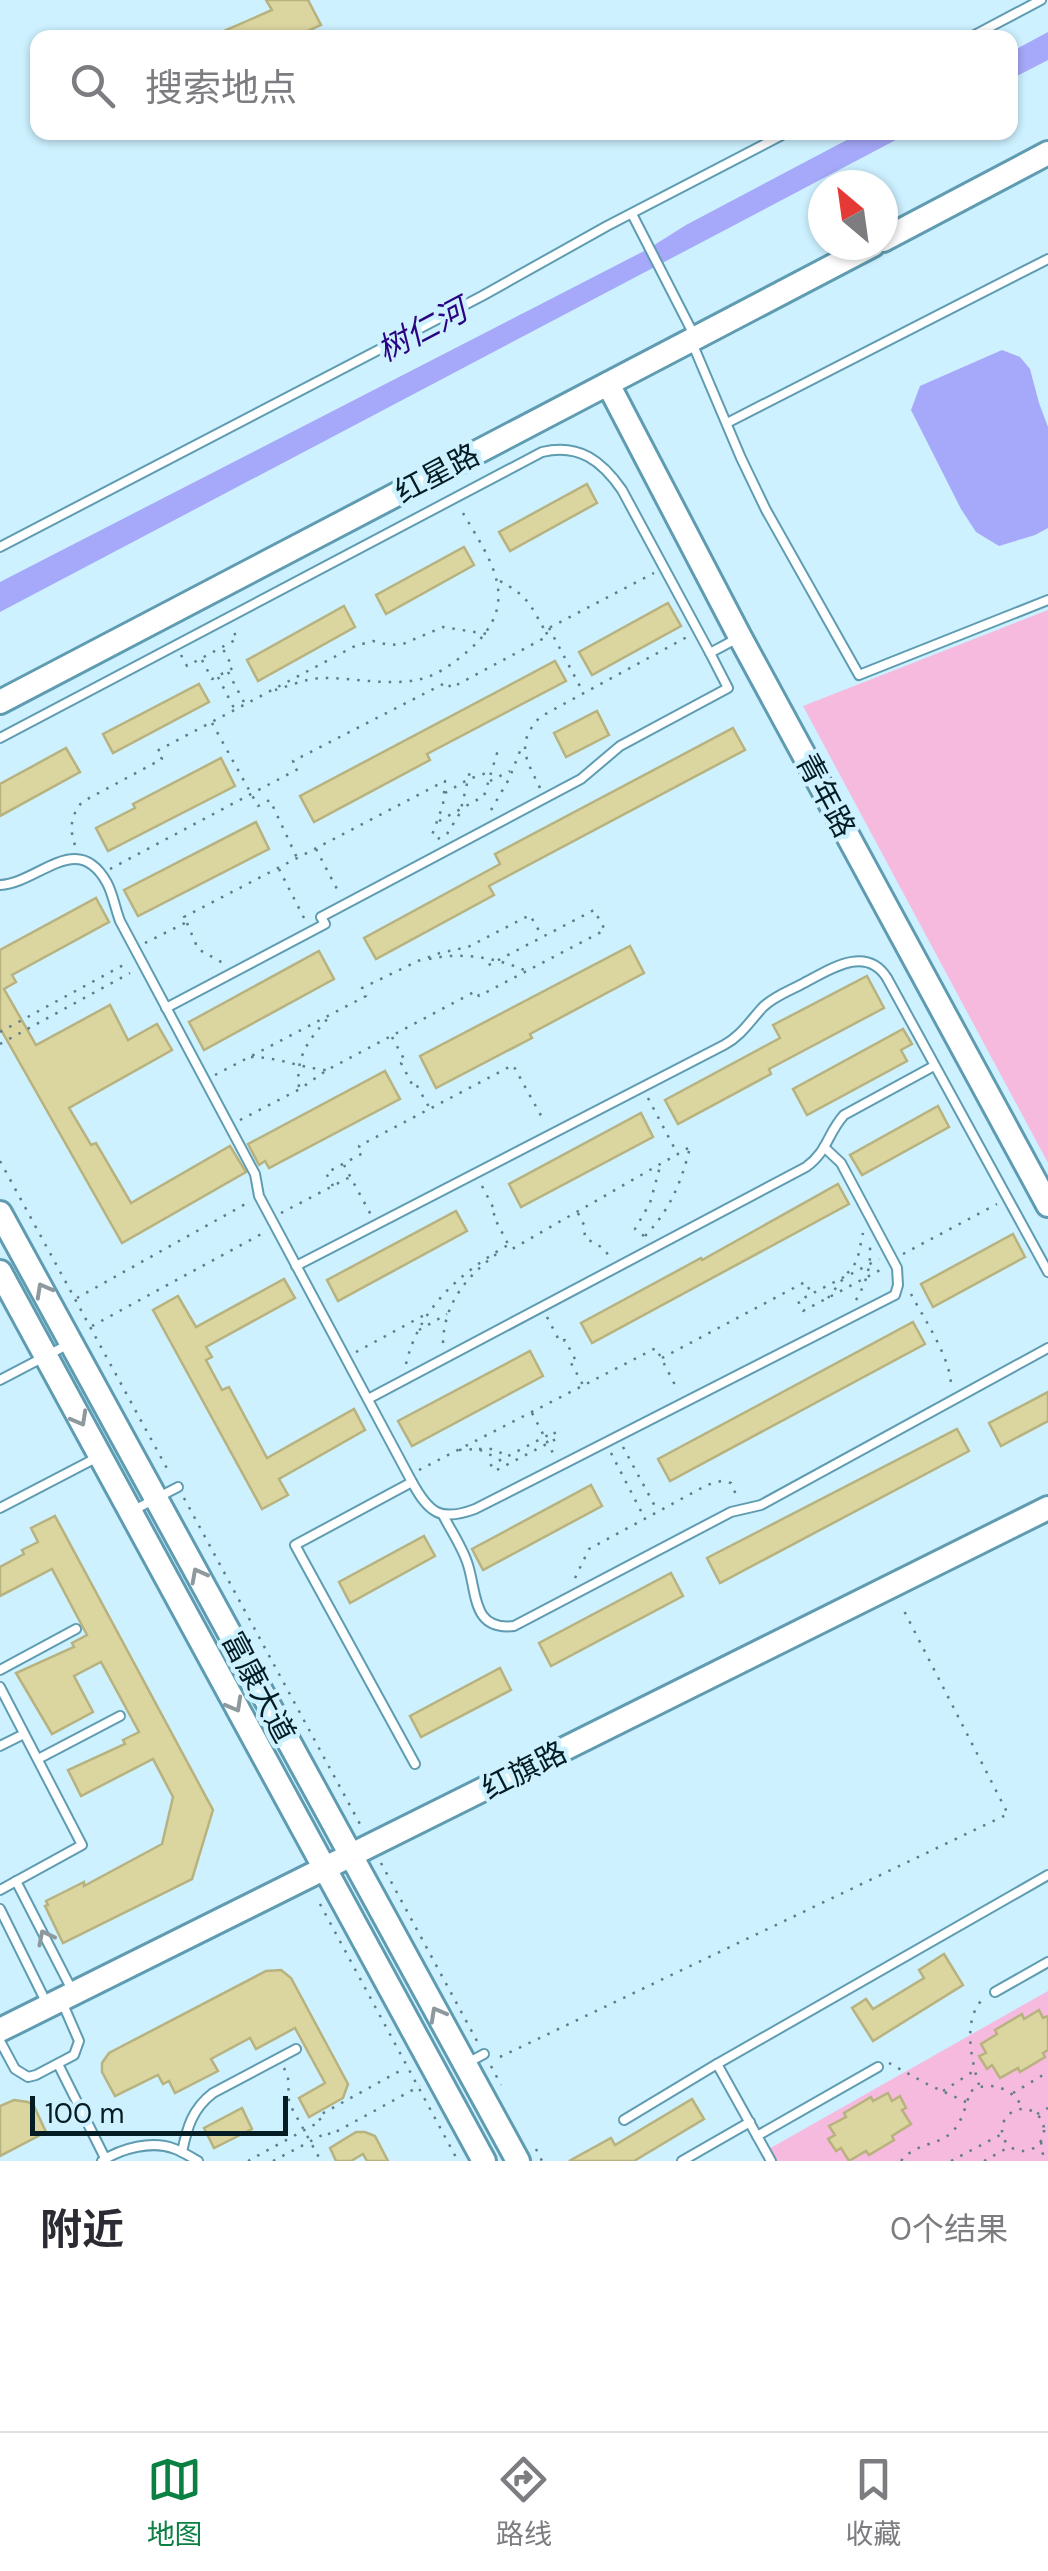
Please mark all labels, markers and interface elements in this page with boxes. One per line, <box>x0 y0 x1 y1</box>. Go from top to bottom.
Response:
search box <box>30 30 1018 140</box>
icon: search <box>65 58 120 113</box>
text: 搜索地点 <box>145 63 297 113</box>
north arrow <box>808 170 898 260</box>
water label: 树仁河 <box>370 286 480 371</box>
street label: 红星路 <box>388 435 486 511</box>
street label: 青年路 <box>788 746 864 844</box>
one-way arrow <box>35 1282 55 1300</box>
one-way arrow <box>67 1408 87 1426</box>
one-way arrow <box>191 1568 211 1586</box>
street label: 富康大道 <box>214 1625 304 1749</box>
one-way arrow <box>223 1694 242 1712</box>
street label: 红旗路 <box>475 1732 573 1808</box>
one-way arrow <box>38 1930 57 1948</box>
one-way arrow <box>430 2007 449 2025</box>
scale bar <box>30 2091 288 2136</box>
text: 100 m <box>45 2095 124 2132</box>
text: 附近 <box>40 2202 124 2257</box>
text: 0个结果 <box>890 2208 1008 2250</box>
tab: 地图 <box>147 2452 203 2553</box>
tab: 路线 <box>496 2452 552 2553</box>
tab: 收藏 <box>845 2452 901 2553</box>

